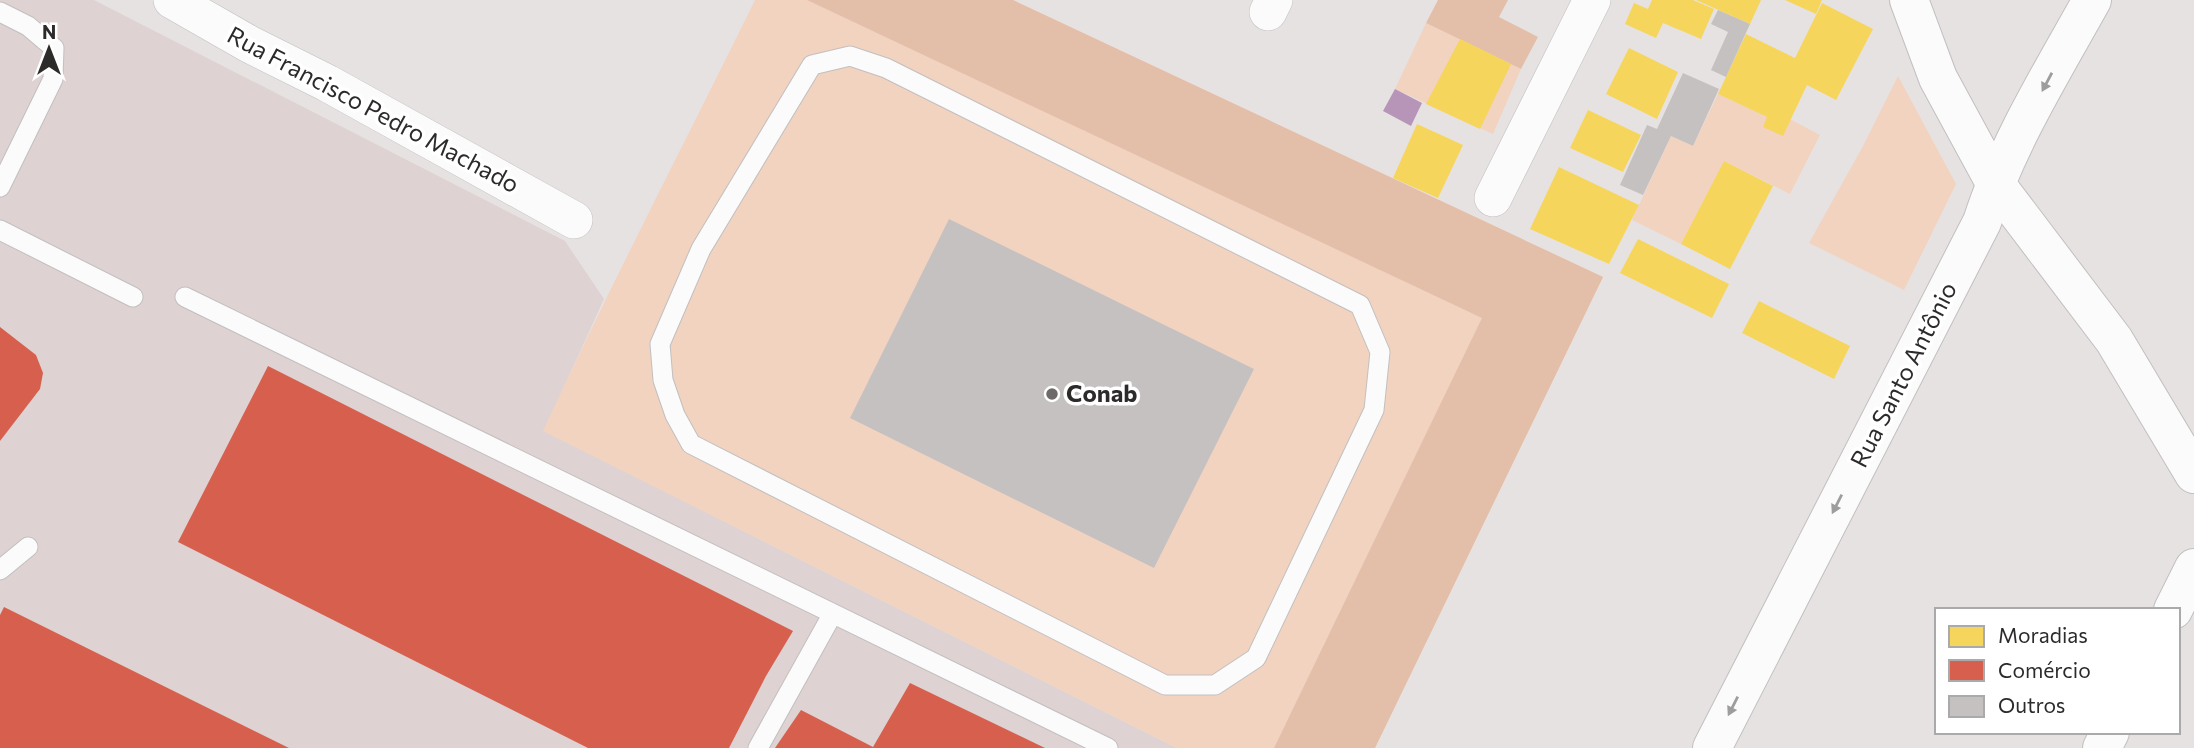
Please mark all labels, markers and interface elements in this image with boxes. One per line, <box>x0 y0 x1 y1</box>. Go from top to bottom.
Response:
north arrow <box>14 14 84 84</box>
street label: Rua Francisco Pedro Machado <box>223 19 525 198</box>
text: N <box>42 20 56 43</box>
one-way arrow <box>2042 72 2054 92</box>
street label: Rua Santo Antônio <box>1843 277 1962 472</box>
place label: Conab <box>1066 378 1138 407</box>
marker: Conab <box>1044 386 1060 402</box>
one-way arrow <box>1831 494 1843 514</box>
legend <box>1935 608 2180 734</box>
text: Moradias <box>1998 622 2088 647</box>
text: Comércio <box>1998 657 2091 682</box>
text: Outros <box>1998 692 2065 717</box>
one-way arrow <box>1727 697 1739 716</box>

